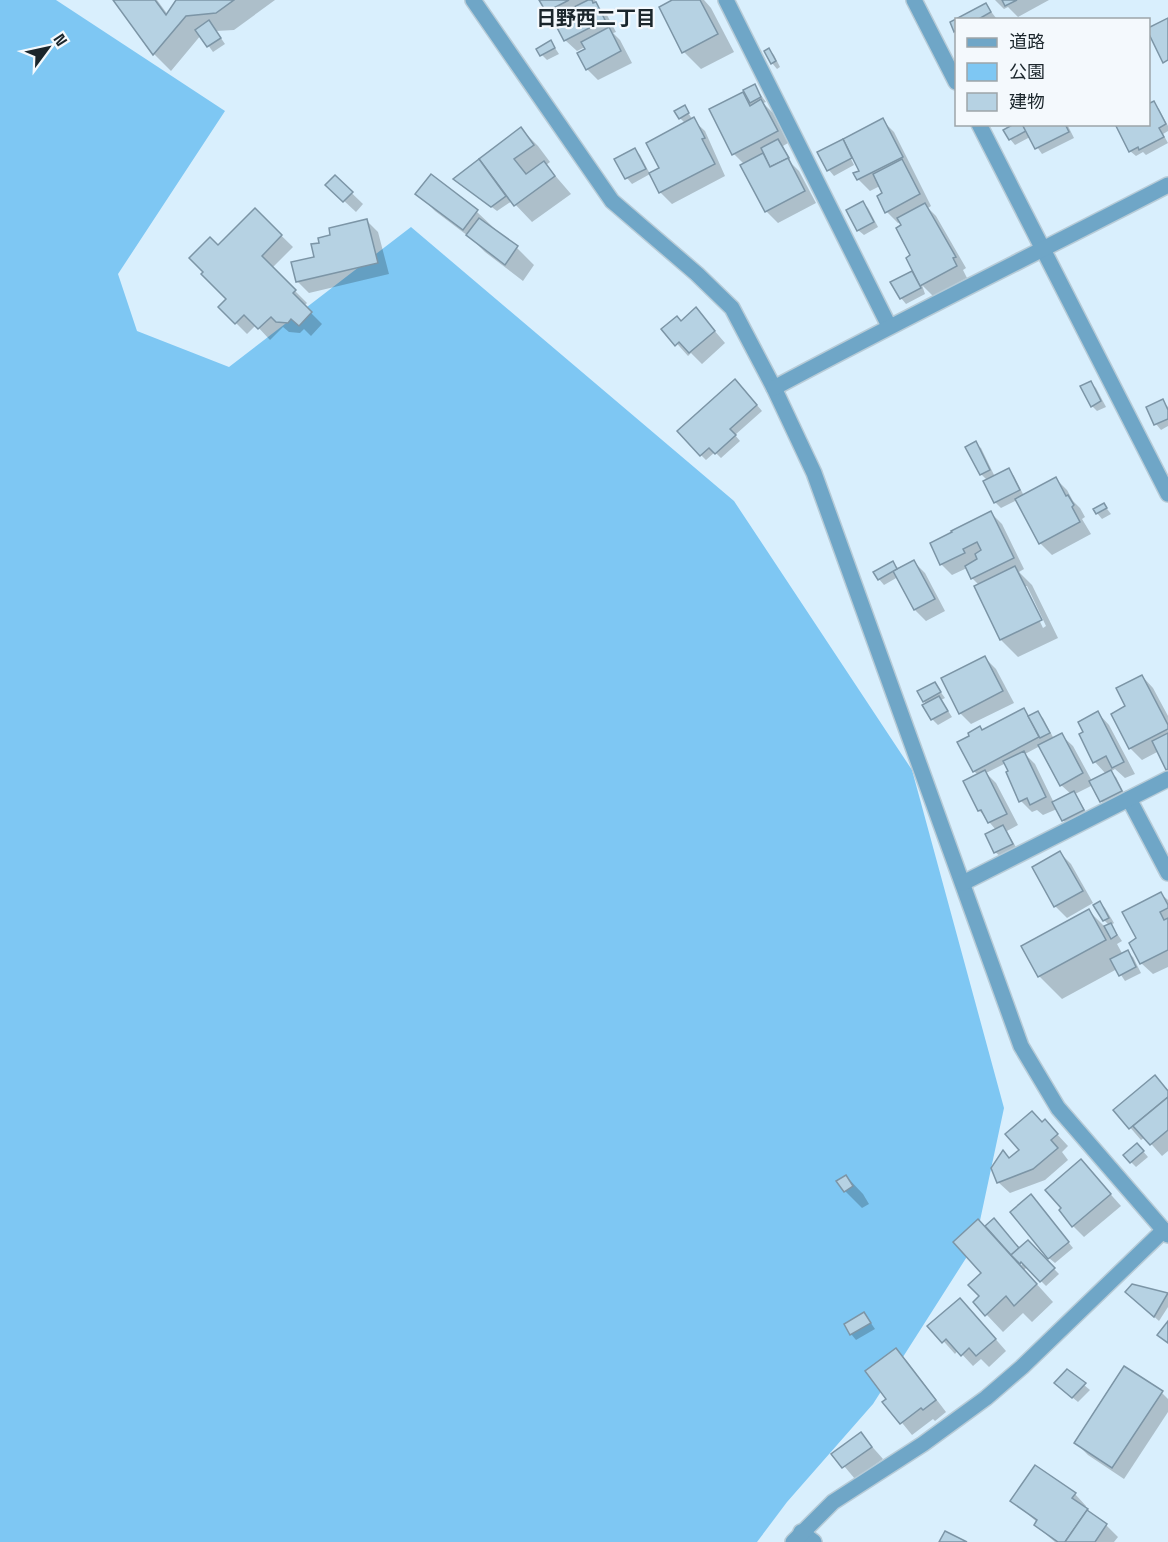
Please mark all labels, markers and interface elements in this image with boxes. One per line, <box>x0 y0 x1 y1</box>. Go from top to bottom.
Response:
district label: 日野西二丁目 <box>536 5 656 31</box>
north arrow <box>18 18 78 78</box>
legend <box>955 18 1150 126</box>
text: N <box>48 30 72 50</box>
text: 道路 <box>1009 30 1045 53</box>
text: 公園 <box>1009 60 1045 83</box>
text: 建物 <box>1009 90 1045 113</box>

